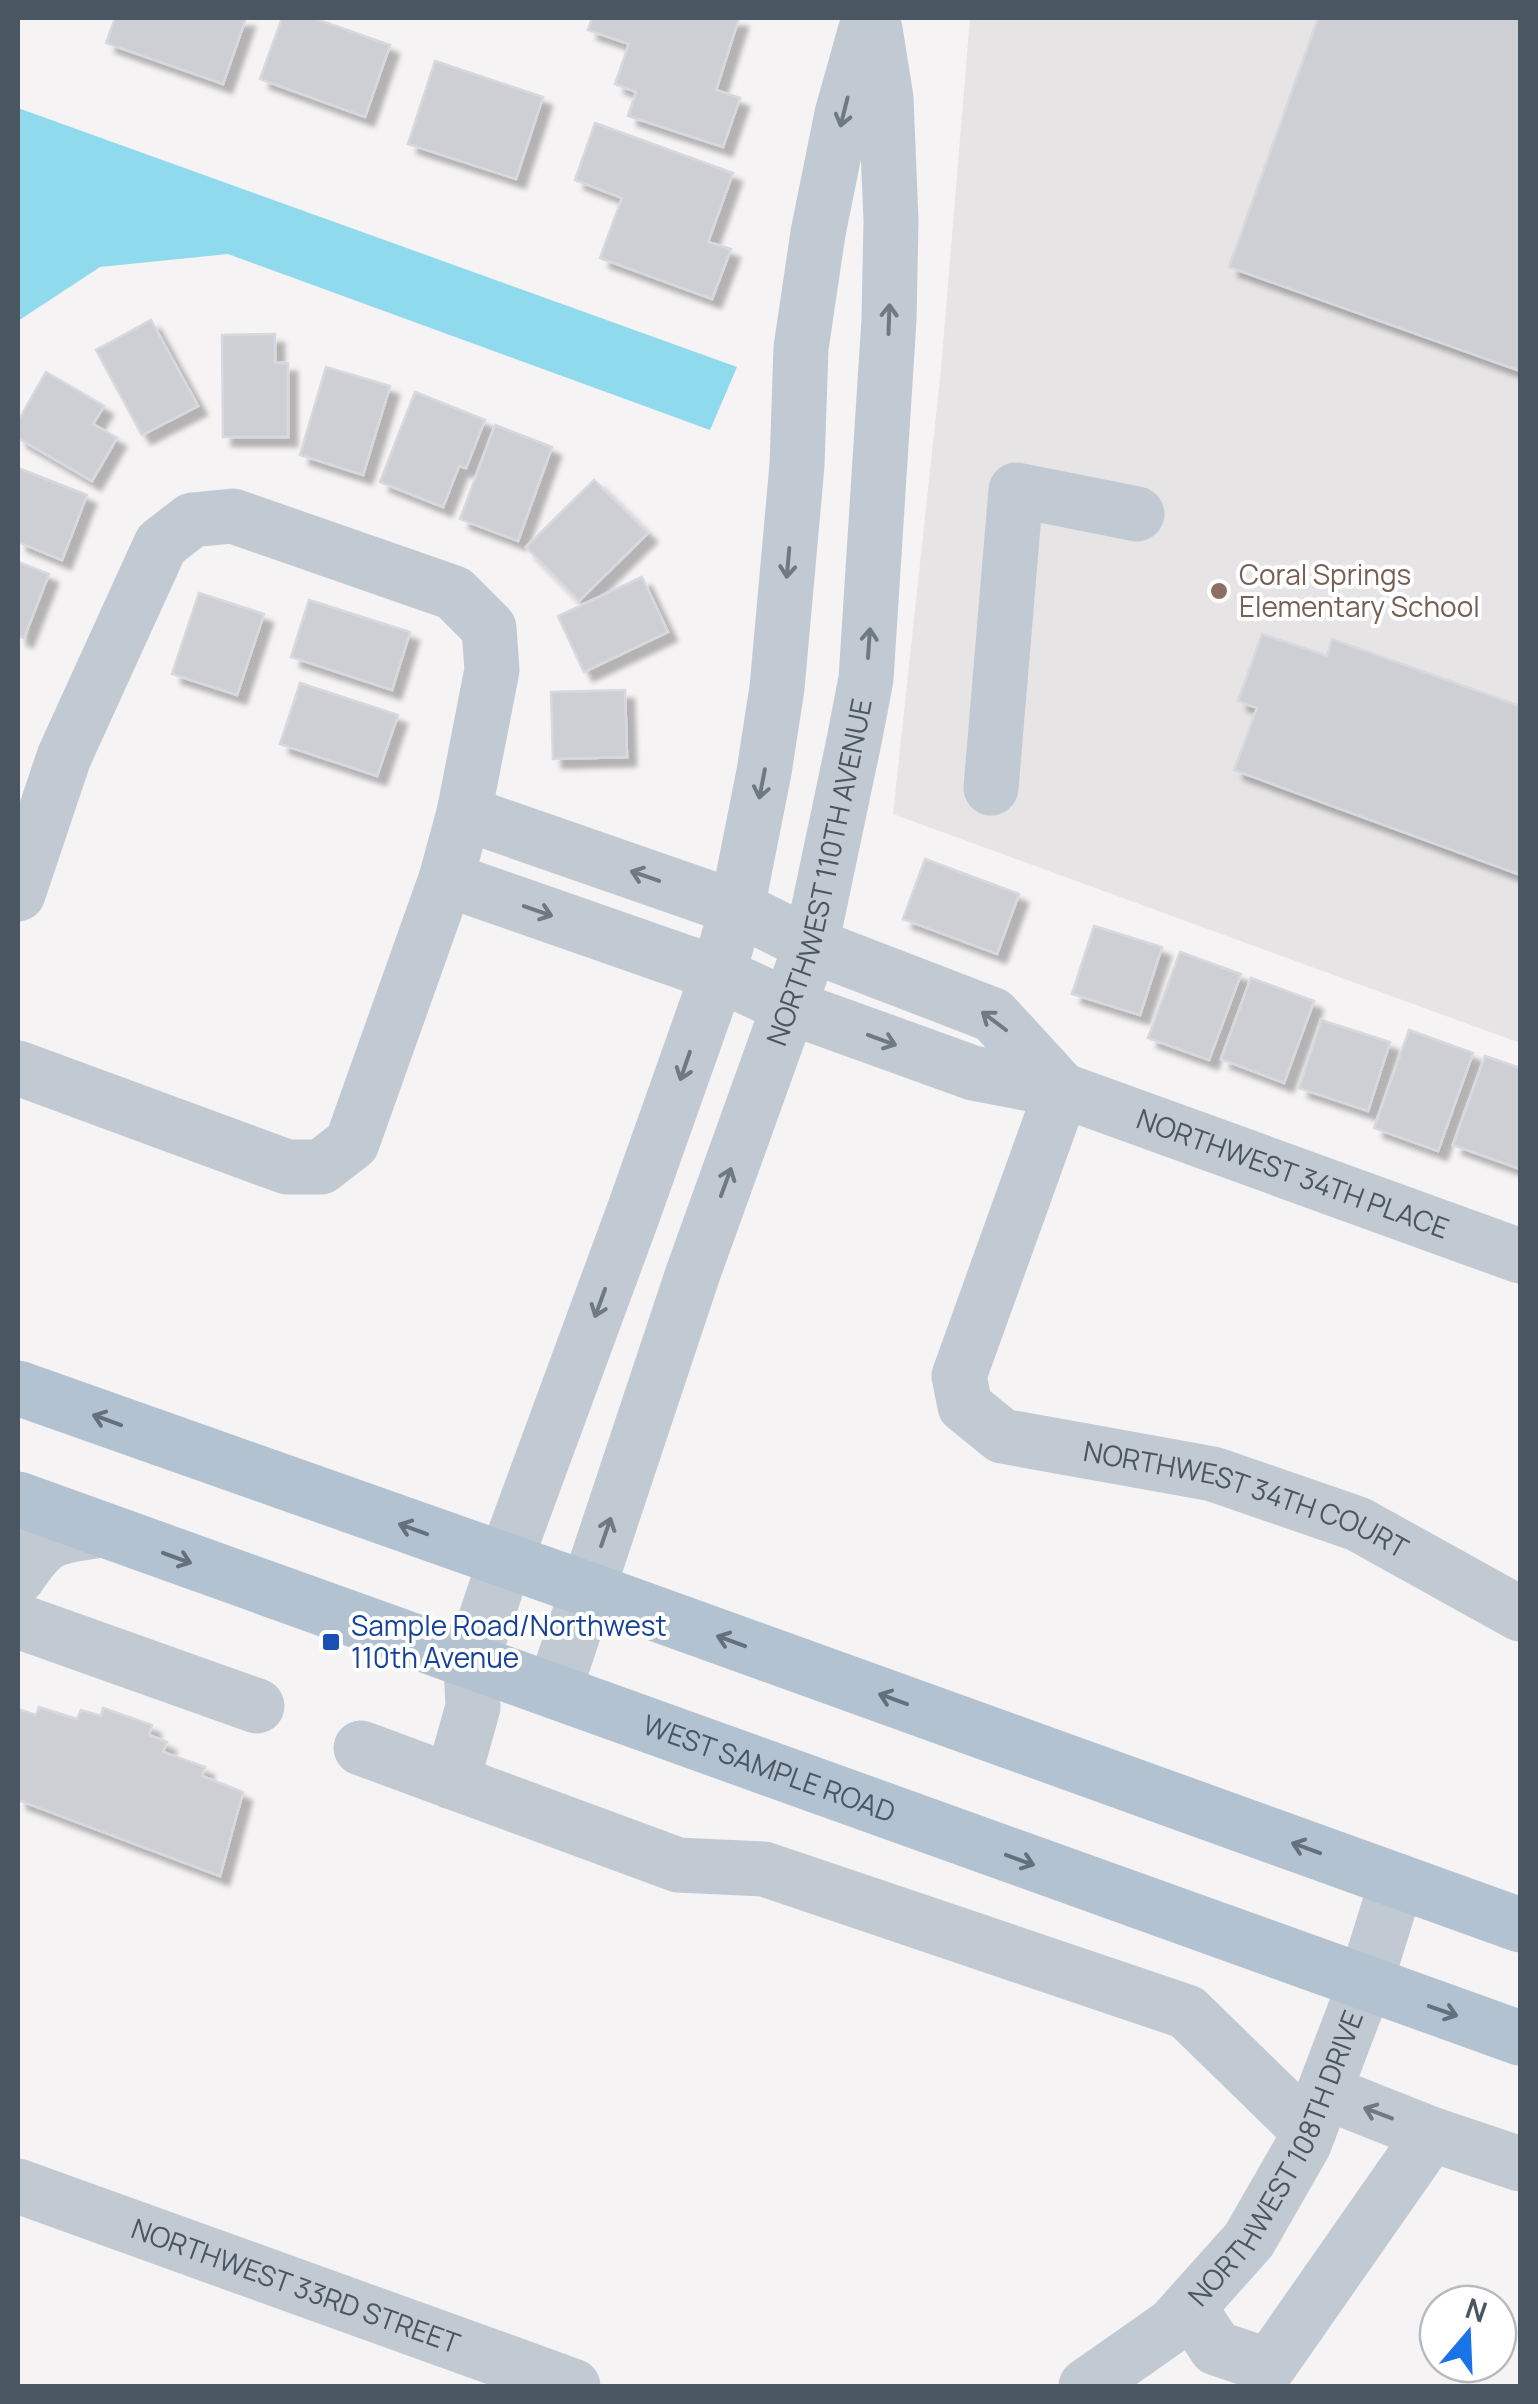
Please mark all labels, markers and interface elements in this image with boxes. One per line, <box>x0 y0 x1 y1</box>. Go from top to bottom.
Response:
one-way arrow <box>833 96 852 127</box>
one-way arrow <box>879 303 898 335</box>
one-way arrow <box>779 546 798 578</box>
place label: Coral Springs Elementary School <box>1239 555 1480 625</box>
marker: Coral Springs Elementary School <box>1208 580 1230 602</box>
one-way arrow <box>860 628 879 660</box>
street label: NORTHWEST 110TH AVENUE <box>756 695 880 1050</box>
one-way arrow <box>751 768 770 800</box>
one-way arrow <box>629 866 661 884</box>
one-way arrow <box>521 903 552 921</box>
one-way arrow <box>982 1010 1008 1032</box>
one-way arrow <box>866 1032 897 1050</box>
one-way arrow <box>675 1049 693 1080</box>
street label: NORTHWEST 34TH PLACE <box>1132 1099 1454 1247</box>
one-way arrow <box>718 1167 736 1198</box>
one-way arrow <box>590 1286 608 1317</box>
one-way arrow <box>91 1409 123 1427</box>
street label: NORTHWEST 34TH COURT <box>1081 1431 1416 1566</box>
one-way arrow <box>599 1516 617 1548</box>
one-way arrow <box>397 1518 429 1536</box>
one-way arrow <box>161 1550 192 1568</box>
place label: Sample Road/Northwest 110th Avenue <box>351 1606 667 1676</box>
marker: Sample Road/Northwest 110th Avenue <box>320 1631 342 1653</box>
one-way arrow <box>716 1631 747 1649</box>
one-way arrow <box>877 1689 909 1707</box>
street label: WEST SAMPLE ROAD <box>638 1705 901 1830</box>
one-way arrow <box>1290 1837 1322 1855</box>
one-way arrow <box>1003 1852 1034 1870</box>
one-way arrow <box>1426 2003 1457 2021</box>
street label: NORTHWEST 108TH DRIVE <box>1179 2005 1371 2314</box>
one-way arrow <box>1363 2102 1394 2120</box>
street label: NORTHWEST 33RD STREET <box>126 2208 466 2362</box>
north arrow <box>1418 2284 1518 2384</box>
text: N <box>1461 2288 1492 2331</box>

